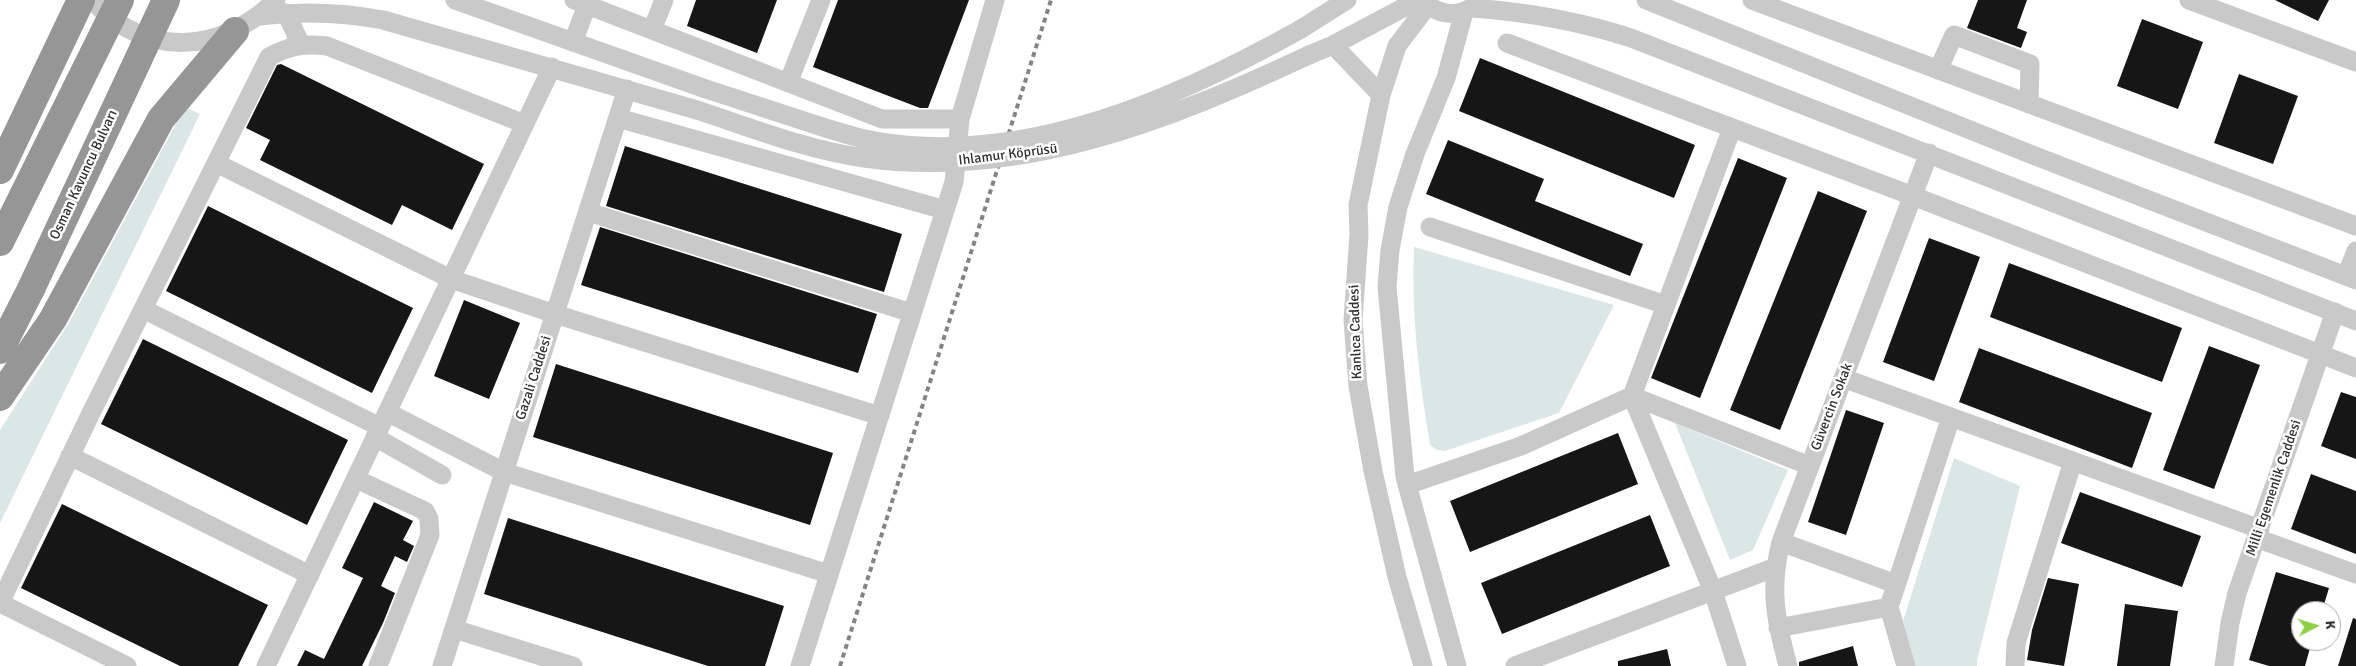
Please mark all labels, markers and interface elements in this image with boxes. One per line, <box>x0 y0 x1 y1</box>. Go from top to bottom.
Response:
street label: Osman Kavuncu Bulvarı <box>47 107 121 243</box>
street label: Ihlamur Köprüsü <box>958 141 1058 169</box>
street label: Kanlıca Caddesi <box>1346 284 1366 380</box>
street label: Gazali Caddesi <box>512 334 556 422</box>
street label: Güvercin Sokak <box>1808 361 1856 453</box>
street label: Milli Egemenlik Caddesi <box>2243 418 2305 558</box>
north arrow <box>2291 601 2341 651</box>
text: K <box>2322 620 2339 630</box>

